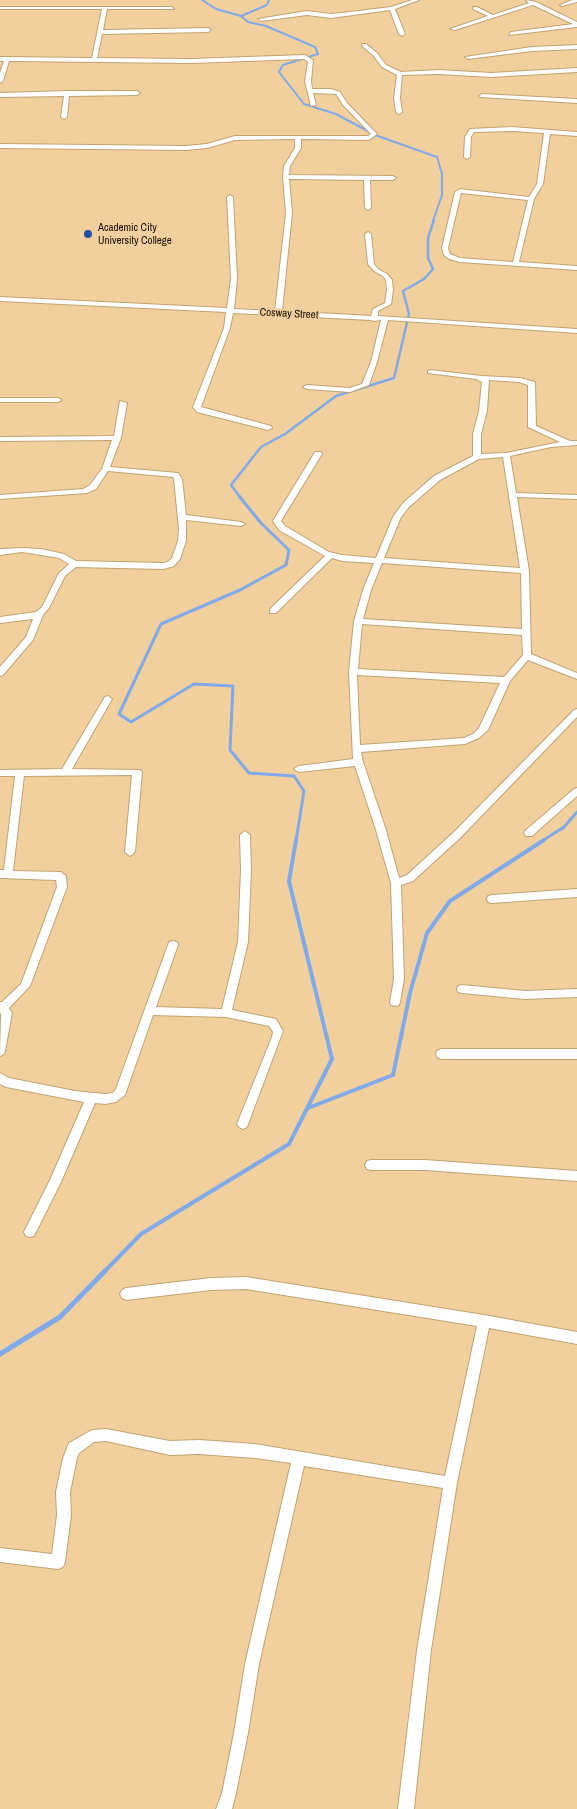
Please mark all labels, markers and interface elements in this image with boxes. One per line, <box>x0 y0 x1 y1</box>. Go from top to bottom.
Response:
place label: Academic City University College <box>98 221 172 247</box>
marker: Academic City University College <box>82 228 94 240</box>
street label: Cosway Street <box>259 306 319 322</box>

